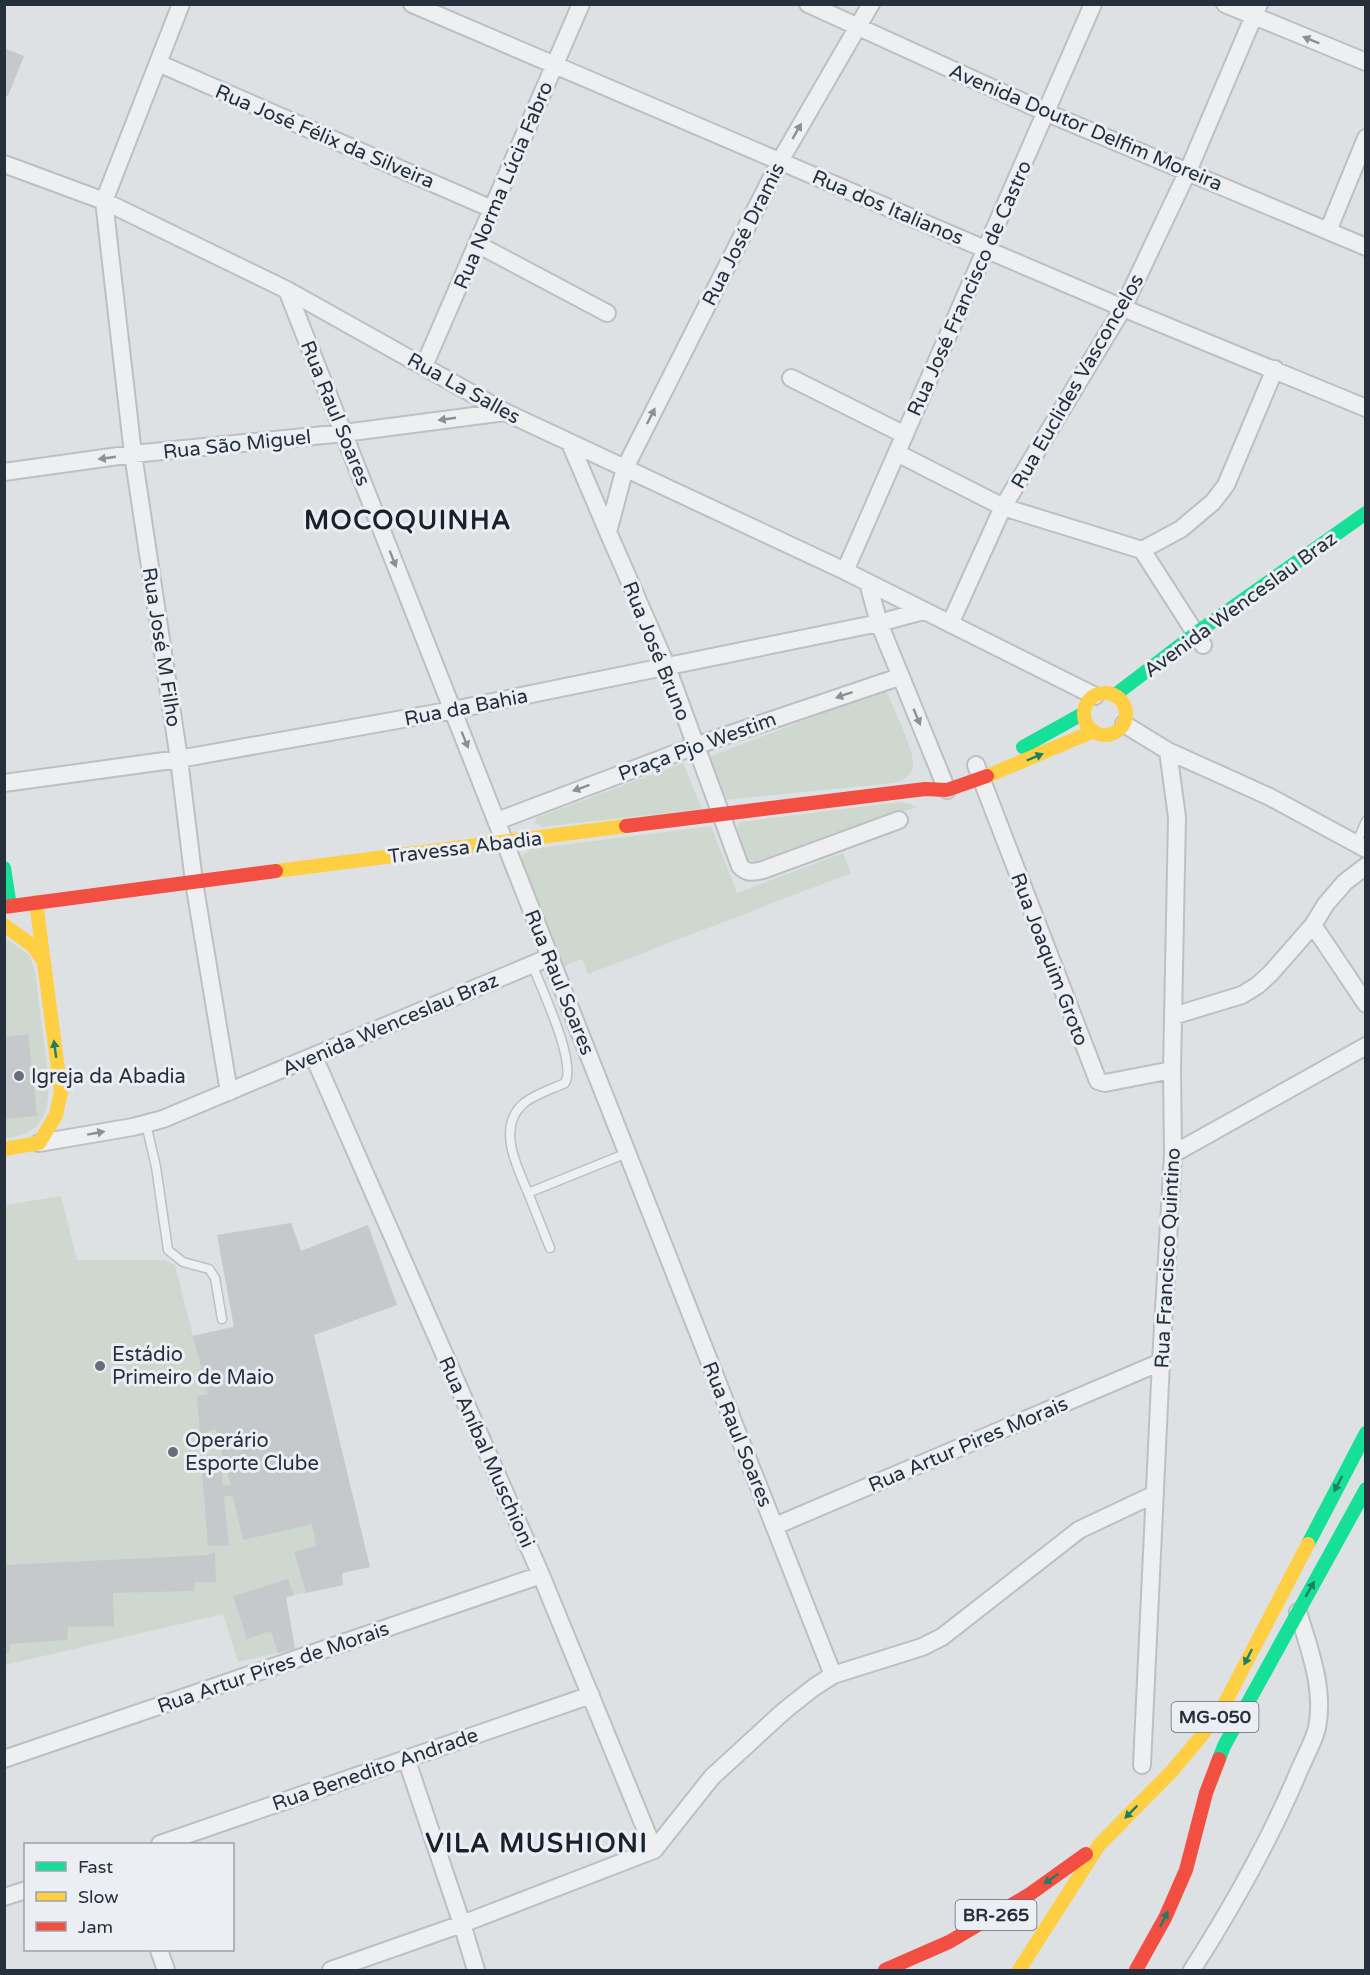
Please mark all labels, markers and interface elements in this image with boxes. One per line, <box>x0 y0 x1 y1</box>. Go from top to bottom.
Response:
one-way arrow <box>1302 35 1320 45</box>
street label: Avenida Doutor Delfim Moreira <box>945 59 1226 197</box>
street label: Rua Norma Lúcia Fabro <box>449 78 559 293</box>
street label: Rua José Félix da Silveira <box>211 80 438 194</box>
one-way arrow <box>792 122 802 139</box>
street label: Rua José Francisco de Castro <box>903 157 1037 420</box>
street label: Rua José Dramis <box>698 159 790 310</box>
street label: Rua dos Italianos <box>808 165 967 251</box>
street label: Rua Euclides Vasconcelos <box>1006 270 1149 493</box>
street label: Rua Raul Soares <box>295 337 375 490</box>
street label: Rua La Salles <box>403 348 524 430</box>
one-way arrow <box>646 408 656 425</box>
one-way arrow <box>437 415 456 424</box>
street label: Rua São Miguel <box>162 425 312 465</box>
one-way arrow <box>97 453 116 462</box>
district label: MOCOQUINHA <box>304 505 512 536</box>
street label: Avenida Wenceslau Braz <box>1139 527 1342 683</box>
one-way arrow <box>389 550 399 568</box>
street label: Rua José M Filho <box>137 566 185 729</box>
street label: Rua José Bruno <box>617 578 695 725</box>
street label: Rua da Bahia <box>402 684 530 732</box>
one-way arrow <box>835 691 853 701</box>
street label: Praça Pjo Westim <box>615 707 780 787</box>
one-way arrow <box>912 708 922 726</box>
one-way arrow <box>460 732 470 750</box>
one-way arrow <box>1026 751 1044 761</box>
one-way arrow <box>572 784 590 793</box>
street label: Travessa Abadia <box>387 827 543 869</box>
street label: Rua Joaquim Groto <box>1005 870 1093 1049</box>
street label: Rua Raul Soares <box>519 906 599 1059</box>
street label: Avenida Wenceslau Braz <box>279 968 502 1081</box>
one-way arrow <box>51 1039 60 1058</box>
place label: Igreja da Abadia <box>31 1065 186 1089</box>
marker: Igreja da Abadia <box>12 1069 26 1083</box>
one-way arrow <box>87 1128 106 1137</box>
street label: Rua Francisco Quintino <box>1150 1147 1186 1369</box>
place label: Estádio Primeiro de Maio <box>112 1343 274 1390</box>
street label: Rua Aníbal Muschioni <box>433 1353 539 1552</box>
street label: Rua Raul Soares <box>697 1358 777 1511</box>
marker: Estádio Primeiro de Maio <box>93 1359 107 1373</box>
street label: Rua Artur Pires Morais <box>865 1392 1072 1498</box>
place label: Operário Esporte Clube <box>185 1429 319 1476</box>
marker: Operário Esporte Clube <box>166 1445 180 1459</box>
one-way arrow <box>1334 1476 1343 1493</box>
one-way arrow <box>1305 1580 1315 1597</box>
street label: Rua Artur Píres de Morais <box>154 1617 392 1719</box>
one-way arrow <box>1243 1649 1253 1666</box>
road number: MG-050 <box>1172 1702 1258 1732</box>
street label: Rua Benedito Andrade <box>269 1723 482 1817</box>
one-way arrow <box>1125 1804 1139 1818</box>
district label: VILA MUSHIONI <box>426 1828 648 1859</box>
legend <box>24 1843 234 1951</box>
text: Fast <box>78 1856 113 1878</box>
one-way arrow <box>1043 1873 1059 1885</box>
text: Slow <box>78 1886 119 1908</box>
road number: BR-265 <box>956 1900 1036 1930</box>
one-way arrow <box>1159 1910 1169 1927</box>
text: Jam <box>78 1916 113 1938</box>

